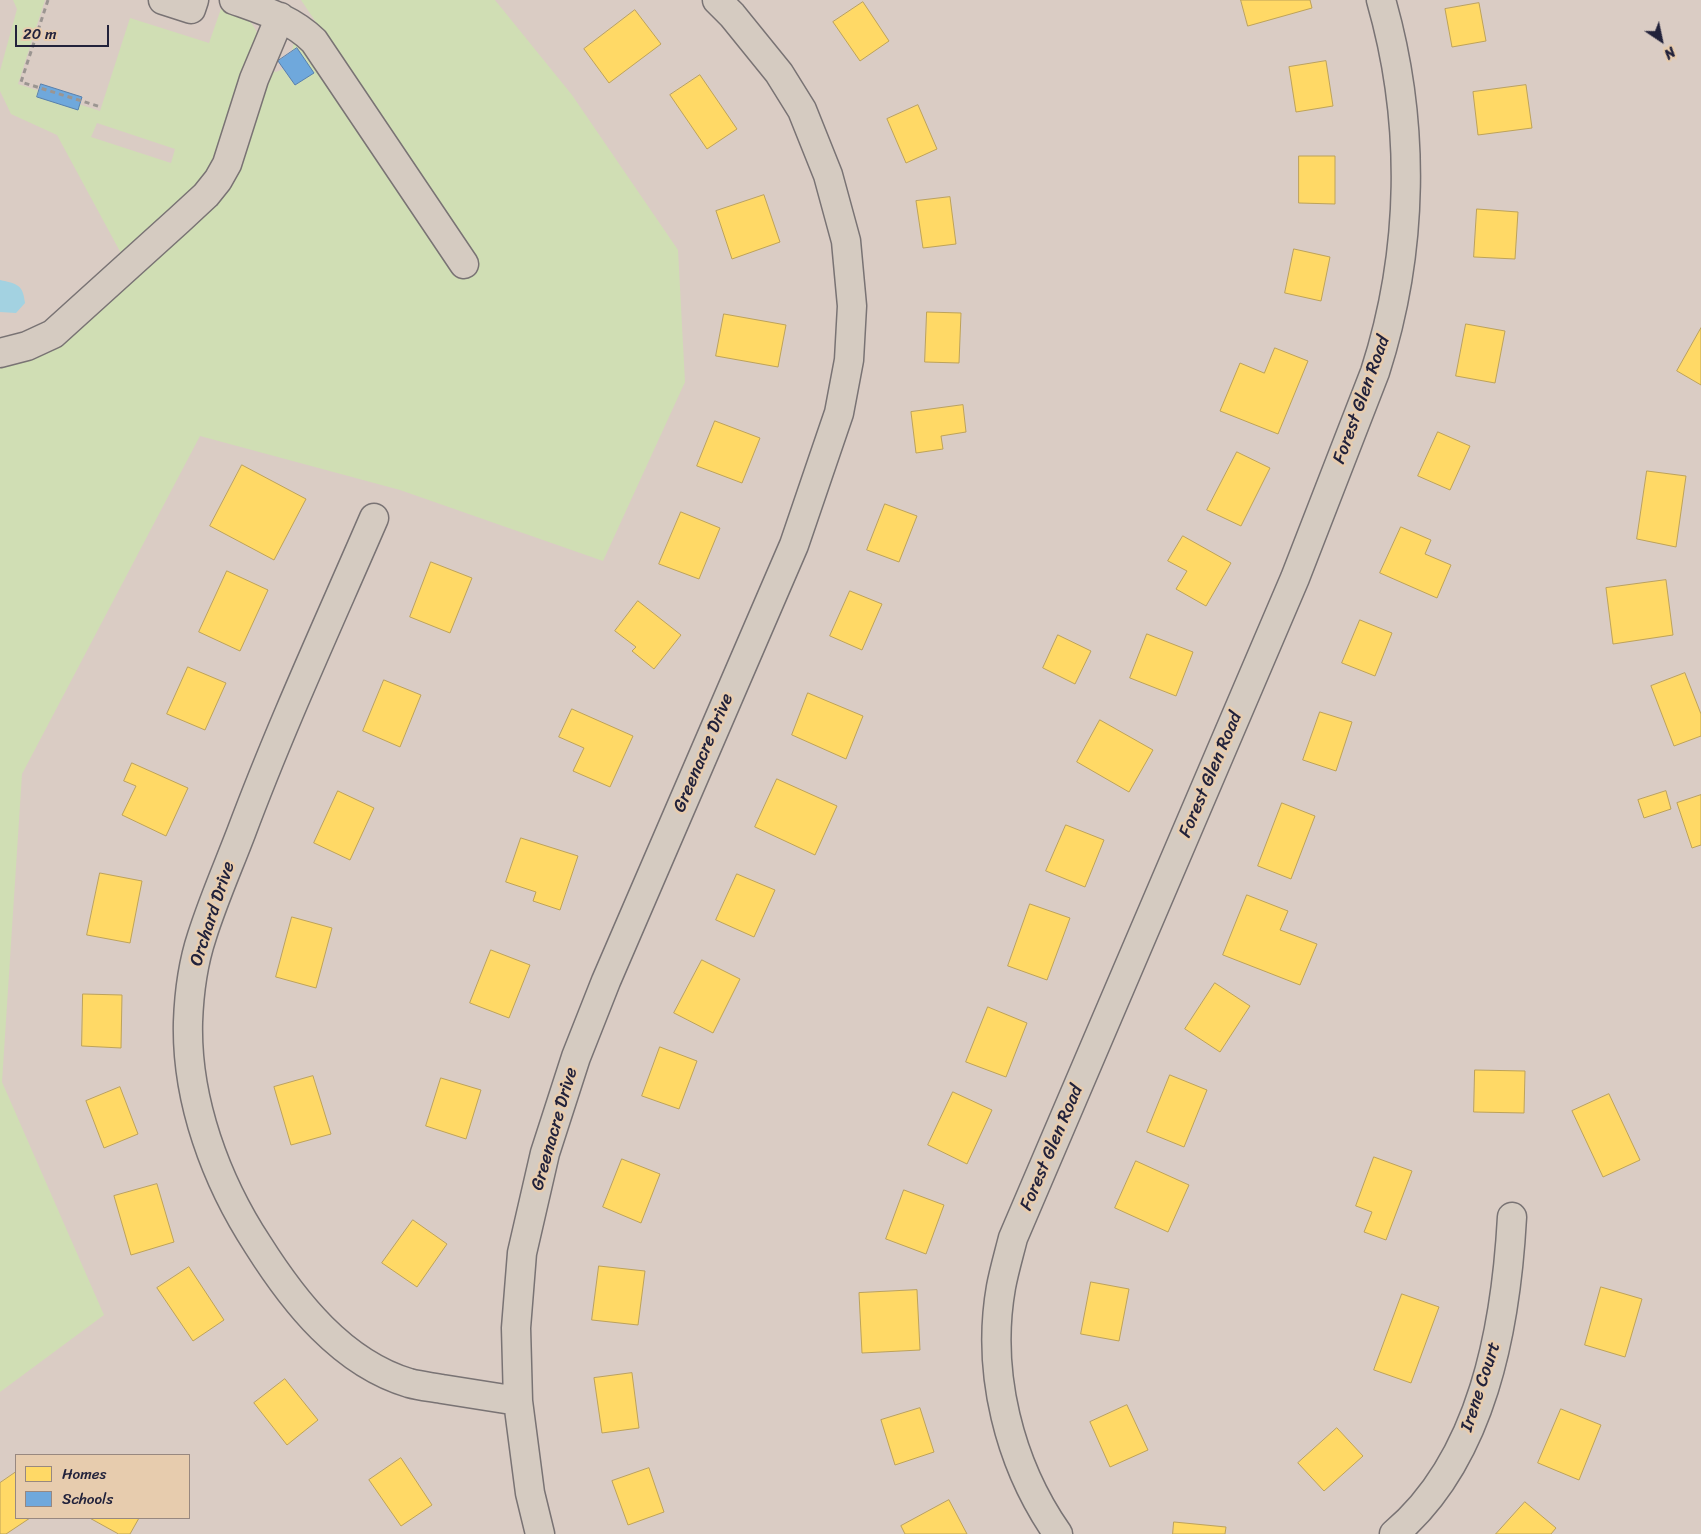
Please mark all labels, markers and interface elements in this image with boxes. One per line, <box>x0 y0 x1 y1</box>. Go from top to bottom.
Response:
scale bar <box>18 15 111 47</box>
north arrow <box>1636 15 1686 65</box>
text: 20 m <box>23 21 57 47</box>
text: N <box>1659 40 1681 66</box>
street label: Forest Glen Road <box>1329 333 1395 467</box>
street label: Greenacre Drive <box>669 690 739 816</box>
street label: Forest Glen Road <box>1175 709 1247 841</box>
street label: Orchard Drive <box>186 859 240 969</box>
street label: Greenacre Drive <box>527 1065 583 1193</box>
street label: Forest Glen Road <box>1016 1082 1088 1214</box>
street label: Irene Court <box>1456 1340 1506 1434</box>
legend <box>15 1454 190 1519</box>
text: Homes <box>62 1461 106 1487</box>
text: Schools <box>62 1486 113 1512</box>

